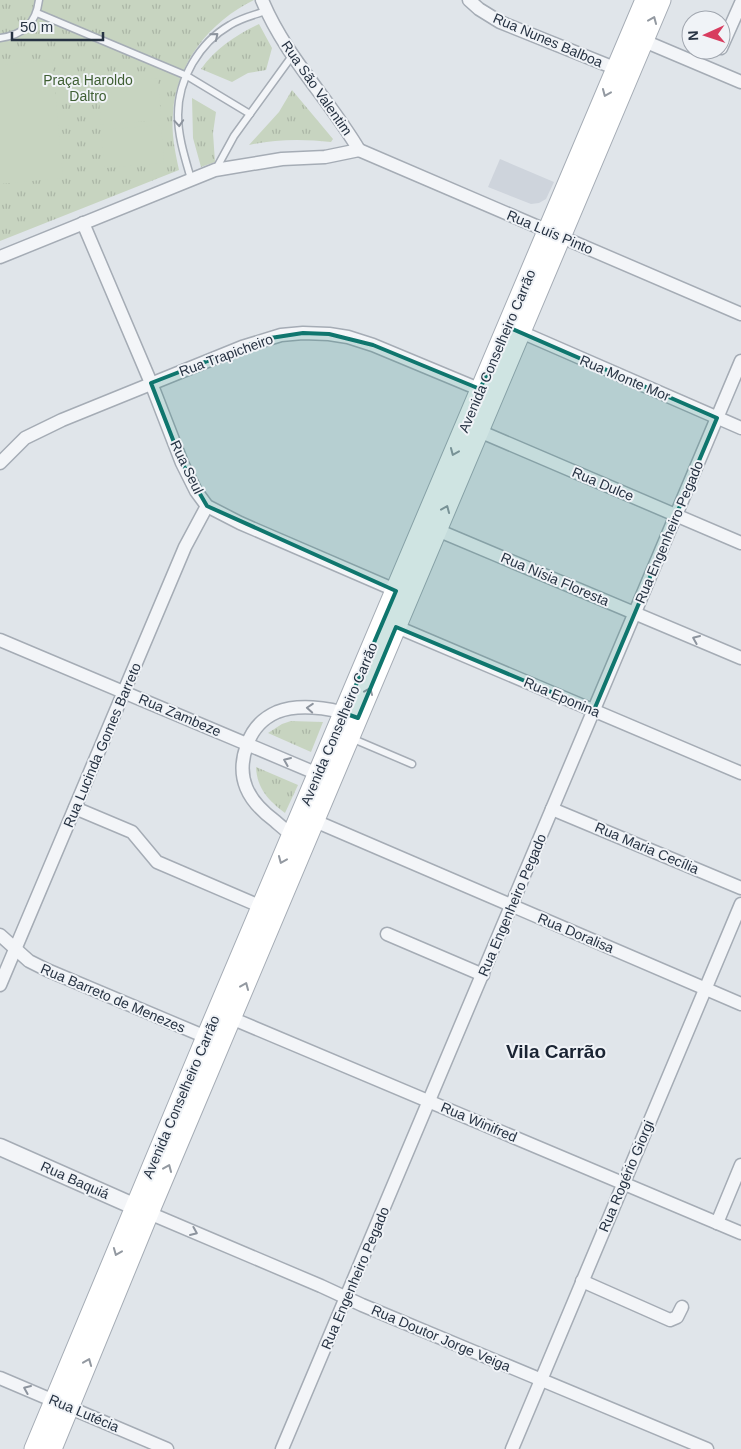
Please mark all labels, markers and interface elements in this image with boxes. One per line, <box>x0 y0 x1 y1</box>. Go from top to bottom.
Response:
scale bar <box>12 10 104 42</box>
street label: Rua Nunes Balboa <box>491 10 605 70</box>
north arrow <box>681 10 731 60</box>
one-way arrow <box>647 17 657 25</box>
text: 50 m <box>20 18 53 35</box>
text: N <box>685 30 701 41</box>
one-way arrow <box>209 33 218 42</box>
street label: Rua São Valentim <box>278 38 356 138</box>
park label: Praça Haroldo Daltro <box>43 72 133 104</box>
one-way arrow <box>601 88 612 97</box>
one-way arrow <box>173 119 184 127</box>
street label: Rua Luís Pinto <box>505 207 596 257</box>
street label: Avenida Conselheiro Carrão <box>455 267 539 435</box>
street label: Rua Trapicheiro <box>177 331 275 379</box>
street label: Rua Monte Mor <box>577 352 673 404</box>
street label: Rua Seul <box>167 438 207 496</box>
one-way arrow <box>449 447 460 456</box>
street label: Rua Engenheiro Pegado <box>632 458 706 606</box>
street label: Rua Dulce <box>570 464 636 504</box>
one-way arrow <box>440 505 451 514</box>
street label: Rua Nísia Floresta <box>499 549 612 609</box>
one-way arrow <box>692 635 701 646</box>
street label: Avenida Conselheiro Carrão <box>297 640 381 808</box>
street label: Rua Lucinda Gomes Barreto <box>60 660 144 830</box>
street label: Rua Eponina <box>522 674 603 720</box>
one-way arrow <box>363 687 374 696</box>
street label: Rua Zambeze <box>136 690 224 740</box>
one-way arrow <box>306 703 314 714</box>
one-way arrow <box>283 756 292 767</box>
street label: Rua Maria Cecília <box>593 819 702 877</box>
street label: Rua Engenheiro Pegado <box>475 831 549 979</box>
one-way arrow <box>277 855 288 864</box>
street label: Rua Doralisa <box>536 910 617 956</box>
street label: Rua Barreto de Menezes <box>38 960 188 1036</box>
one-way arrow <box>238 982 249 991</box>
street label: Avenida Conselheiro Carrão <box>139 1013 223 1181</box>
district label: Vila Carrão <box>506 1041 606 1062</box>
street label: Rua Winifred <box>439 1099 519 1145</box>
street label: Rua Rogério Giorgi <box>595 1118 657 1234</box>
street label: Rua Baquiá <box>38 1158 112 1202</box>
one-way arrow <box>162 1164 172 1173</box>
street label: Rua Engenheiro Pegado <box>318 1204 392 1352</box>
one-way arrow <box>189 1225 198 1236</box>
one-way arrow <box>112 1247 123 1256</box>
street label: Rua Doutor Jorge Veiga <box>369 1301 513 1375</box>
one-way arrow <box>82 1358 93 1367</box>
one-way arrow <box>23 1385 32 1396</box>
street label: Rua Lutécia <box>46 1391 122 1435</box>

